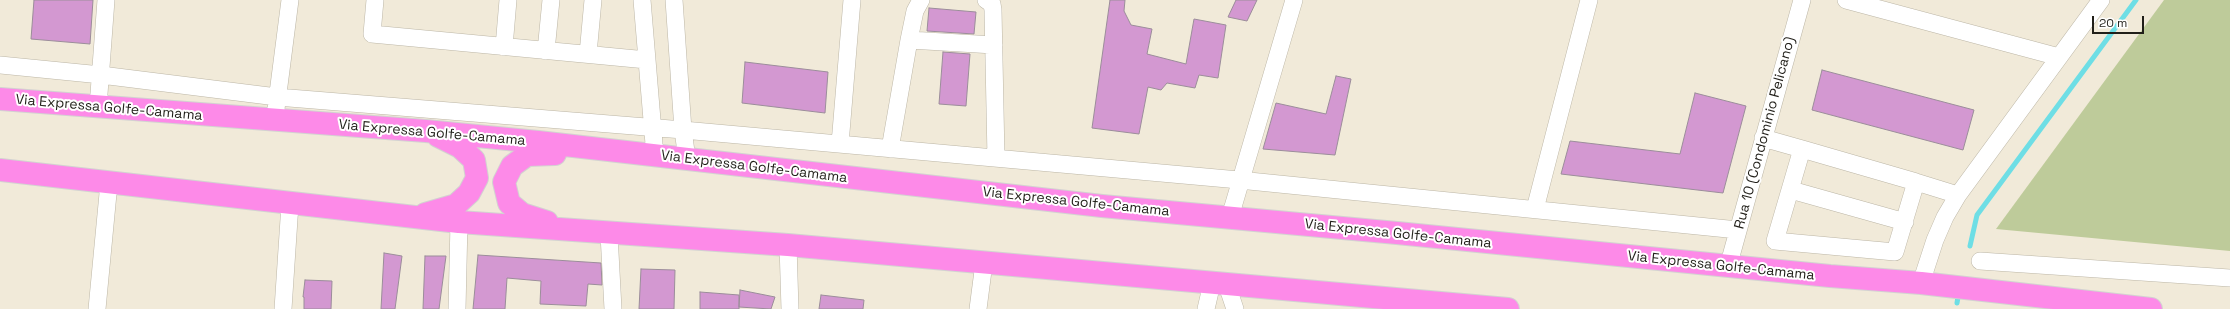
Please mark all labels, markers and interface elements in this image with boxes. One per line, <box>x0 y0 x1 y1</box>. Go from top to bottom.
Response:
scale bar <box>2094 8 2146 34</box>
text: 20 m <box>2099 15 2127 31</box>
street label: Rua 10 (Condominio Pelicano) <box>1731 35 1799 231</box>
street label: Via Expressa Golfe-Camama <box>15 91 203 125</box>
street label: Via Expressa Golfe-Camama <box>338 116 526 150</box>
street label: Via Expressa Golfe-Camama <box>660 147 848 187</box>
street label: Via Expressa Golfe-Camama <box>982 184 1170 220</box>
street label: Via Expressa Golfe-Camama <box>1304 216 1492 252</box>
street label: Via Expressa Golfe-Camama <box>1627 248 1815 284</box>

